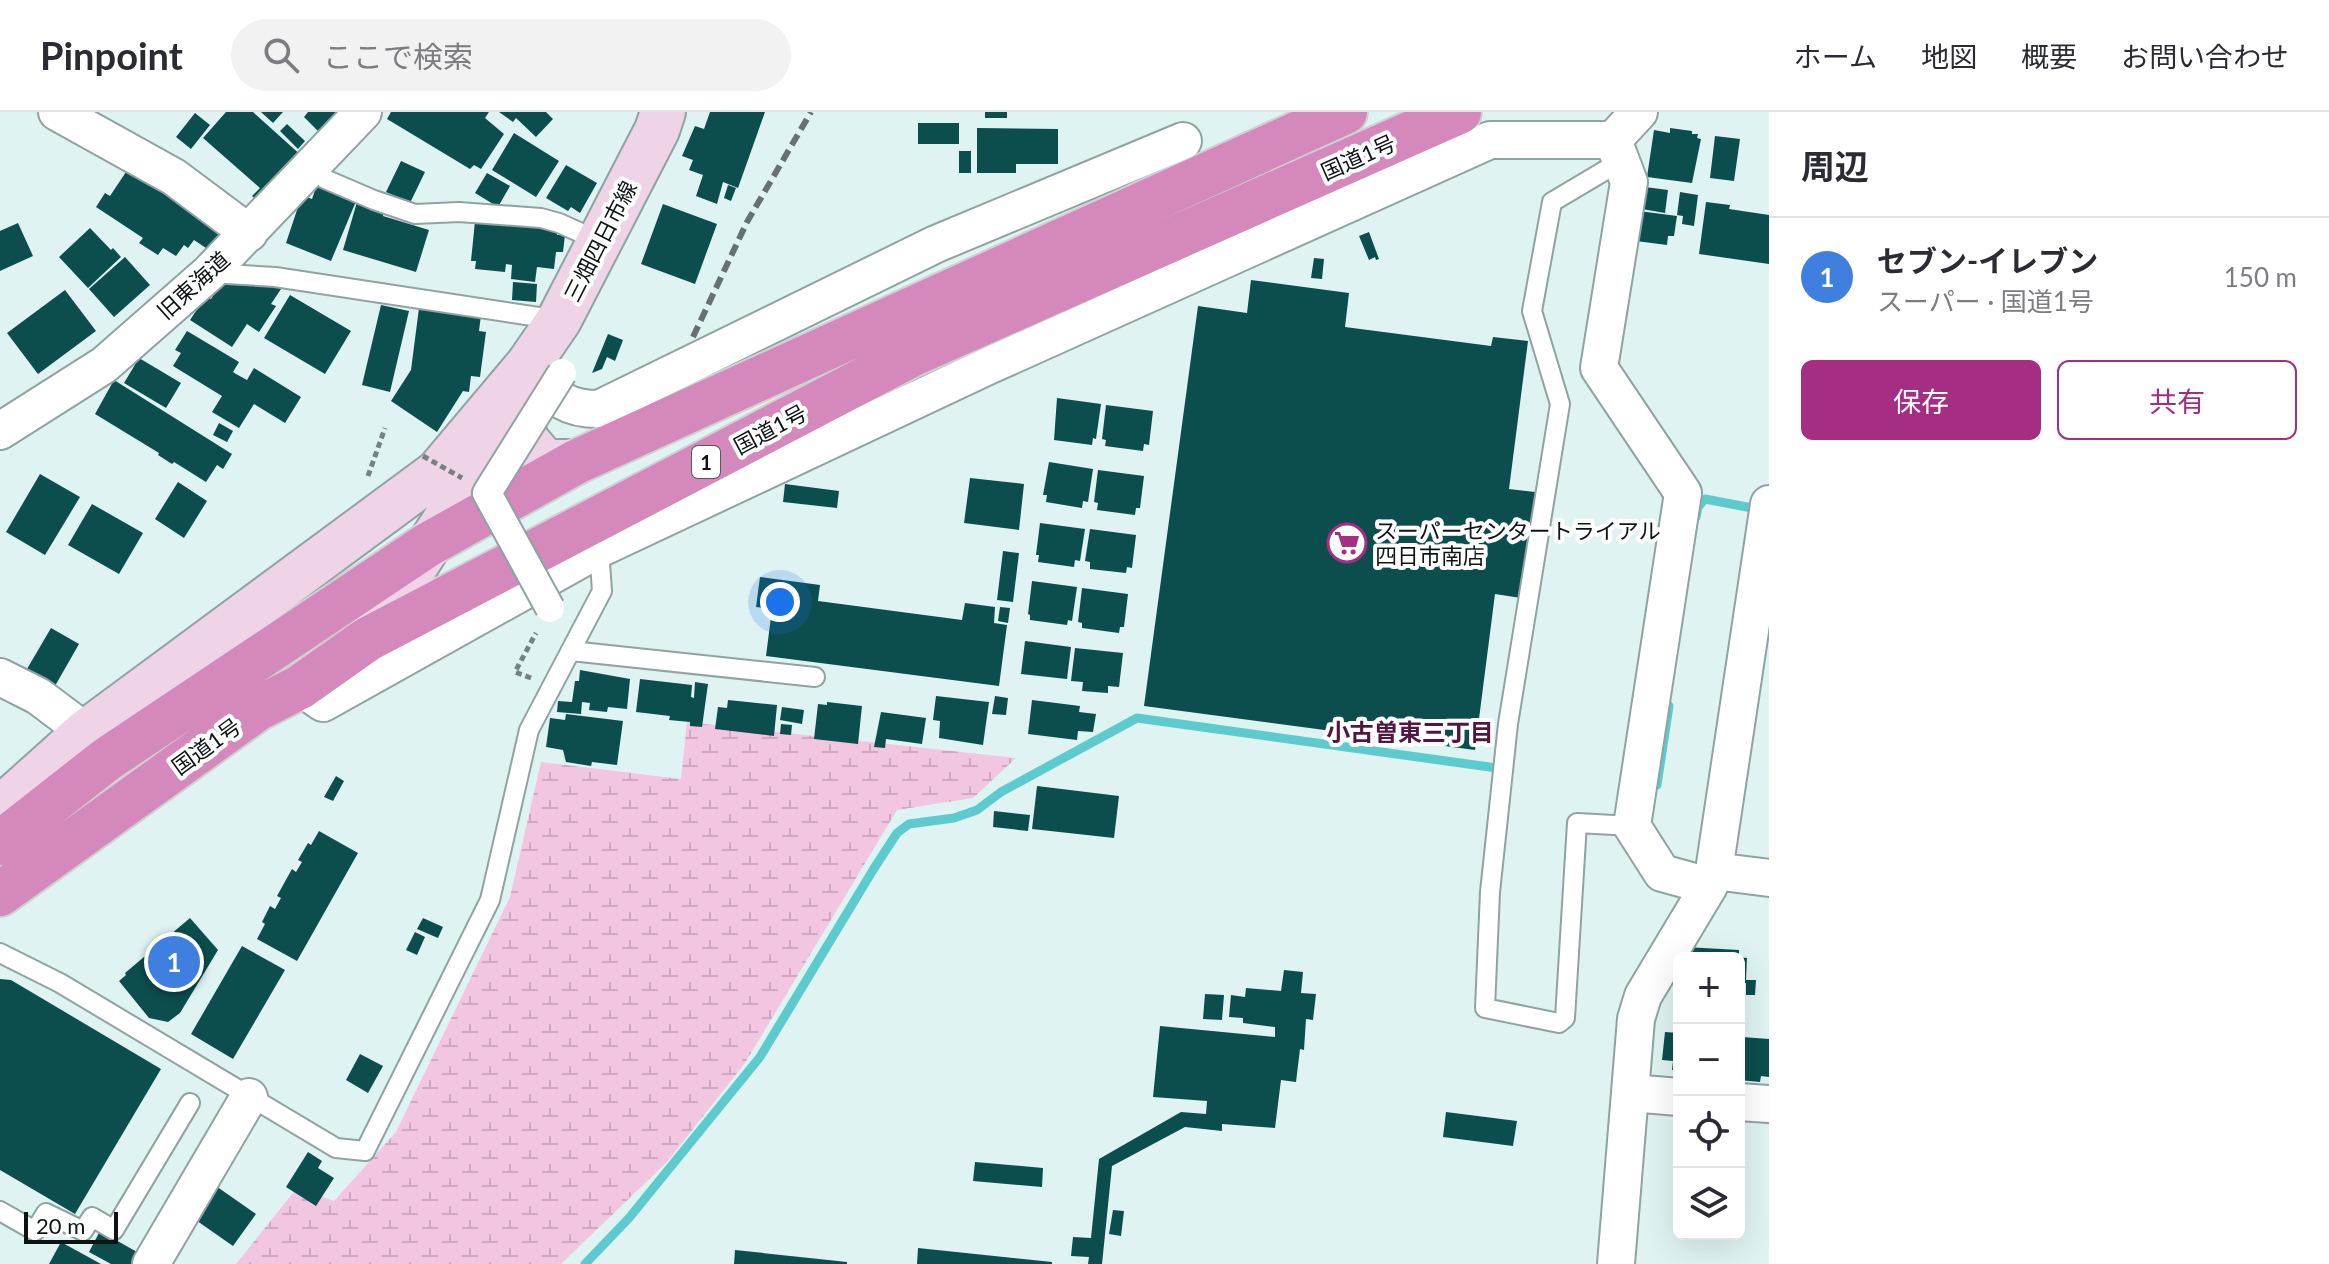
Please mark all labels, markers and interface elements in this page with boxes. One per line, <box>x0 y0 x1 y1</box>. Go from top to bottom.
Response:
search box <box>231 19 791 91</box>
text: Pinpoint <box>40 32 183 78</box>
icon: search <box>259 33 303 77</box>
text: ここで検索 <box>323 38 473 74</box>
text: ホーム <box>1794 39 1877 73</box>
text: 地図 <box>1921 39 1977 73</box>
text: 概要 <box>2021 39 2077 73</box>
text: お問い合わせ <box>2121 39 2289 73</box>
street label: 国道1号 <box>1317 129 1399 185</box>
text: 周辺 <box>1801 145 1869 186</box>
street label: 三畑四日市線 <box>558 176 642 306</box>
text: セブン-イレブン <box>1877 242 2098 278</box>
street label: 旧東海道 <box>151 246 235 324</box>
text: 1 <box>1819 261 1835 293</box>
text: 150 m <box>2224 261 2297 293</box>
text: スーパー · 国道1号 <box>1877 285 2094 317</box>
button: 保存 <box>1801 360 2041 440</box>
button: 共有 <box>2057 360 2297 440</box>
street label: 国道1号 <box>729 399 811 459</box>
road number: 1 <box>692 446 720 478</box>
place label: スーパーセンタートライアル 四日市南店 <box>1375 517 1661 569</box>
supermarket icon: スーパーセンタートライアル 四日市南店 <box>1326 522 1368 564</box>
your location <box>760 582 800 622</box>
street label: 国道1号 <box>166 712 246 780</box>
district label: 小古曽東三丁目 <box>1326 717 1494 746</box>
pin: 1 <box>148 932 200 992</box>
map controls <box>1673 952 1745 1240</box>
button: + <box>1673 952 1745 1024</box>
button: − <box>1673 1024 1745 1096</box>
button: locate <box>1673 1096 1745 1168</box>
button: layers <box>1673 1168 1745 1240</box>
scale bar <box>24 1208 118 1244</box>
text: 20 m <box>36 1212 85 1239</box>

